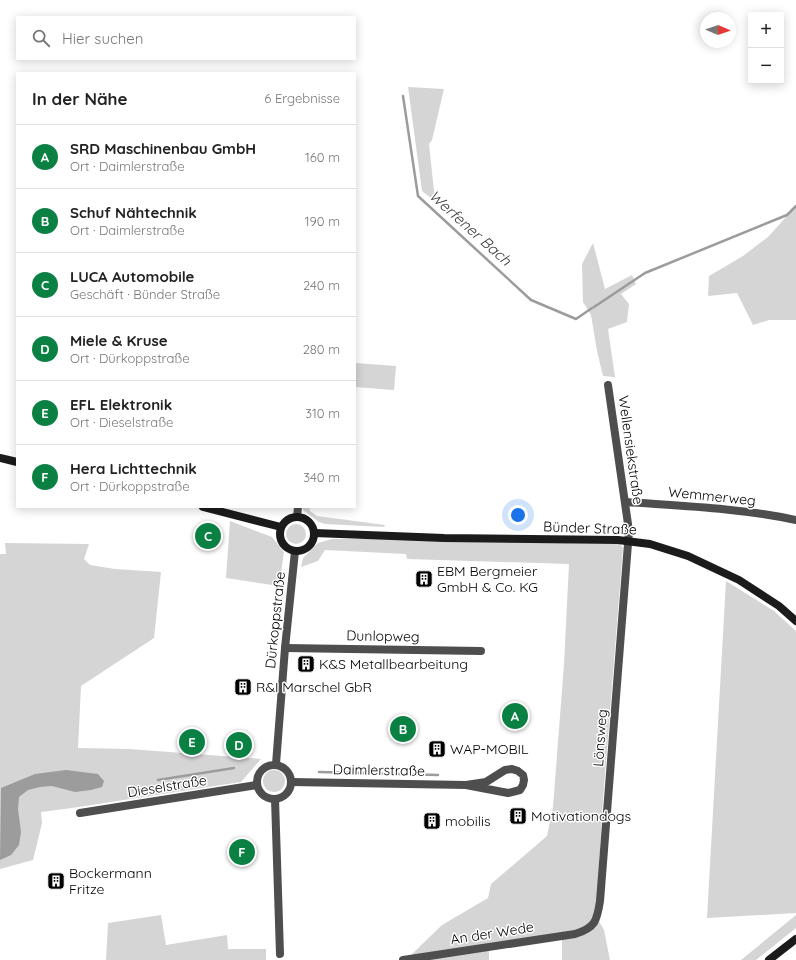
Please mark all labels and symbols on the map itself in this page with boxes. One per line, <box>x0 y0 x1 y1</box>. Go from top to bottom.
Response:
north arrow <box>700 12 736 48</box>
water label: Werfener Bach <box>425 186 516 270</box>
street label: Wellensiekstraße <box>614 394 648 506</box>
street label: Wemmerweg <box>667 482 757 510</box>
your location <box>508 505 528 525</box>
street label: Bünder Straße <box>543 517 637 539</box>
pin: C <box>195 521 221 551</box>
place label: EBM Bergmeier GmbH & Co. KG <box>437 562 538 596</box>
building icon: EBM Bergmeier GmbH & Co. KG <box>414 569 434 589</box>
street label: Dürkoppstraße <box>261 571 289 669</box>
street label: Dunlopweg <box>346 626 420 646</box>
building icon: K&S Metallbearbeitung <box>296 654 316 674</box>
place label: K&S Metallbearbeitung <box>319 655 468 673</box>
building icon: R&I Marschel GbR <box>233 677 253 697</box>
place label: R&I Marschel GbR <box>256 678 372 696</box>
pin: A <box>502 701 528 731</box>
street label: Lönsweg <box>589 709 611 767</box>
pin: B <box>390 714 416 744</box>
pin: E <box>179 727 205 757</box>
pin: D <box>226 730 252 760</box>
building icon: WAP-MOBIL <box>427 739 447 759</box>
place label: WAP-MOBIL <box>450 740 529 758</box>
street label: Daimlerstraße <box>333 760 425 780</box>
street label: Dieselstraße <box>126 771 208 801</box>
building icon: Motivationdogs <box>508 806 528 826</box>
place label: Motivationdogs <box>531 807 631 825</box>
building icon: mobilis <box>422 811 442 831</box>
place label: mobilis <box>445 812 491 830</box>
pin: F <box>229 837 255 867</box>
place label: Bockermann Fritze <box>69 864 152 898</box>
building icon: Bockermann Fritze <box>46 871 66 891</box>
street label: An der Wede <box>449 918 535 948</box>

